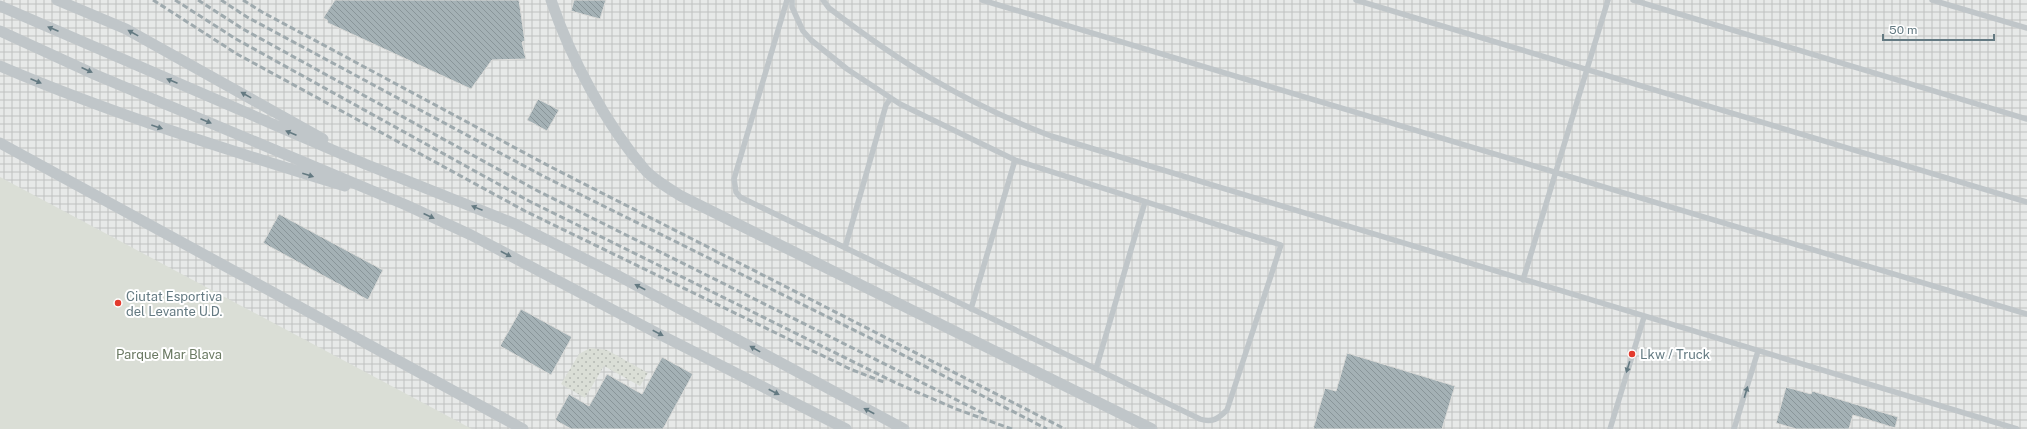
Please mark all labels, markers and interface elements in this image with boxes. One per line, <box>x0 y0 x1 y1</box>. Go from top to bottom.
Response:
scale bar <box>1883 16 1994 42</box>
text: 50 m <box>1889 23 1917 37</box>
one-way arrow <box>46 26 58 32</box>
one-way arrow <box>127 29 138 36</box>
one-way arrow <box>81 68 93 74</box>
one-way arrow <box>30 78 41 84</box>
one-way arrow <box>167 78 178 84</box>
one-way arrow <box>241 92 252 99</box>
one-way arrow <box>201 118 212 124</box>
one-way arrow <box>152 124 164 130</box>
one-way arrow <box>285 129 297 135</box>
one-way arrow <box>302 172 314 178</box>
one-way arrow <box>470 205 482 211</box>
one-way arrow <box>423 213 435 219</box>
one-way arrow <box>500 250 512 257</box>
one-way arrow <box>635 284 646 291</box>
place label: Ciutat Esportiva del Levante U.D. <box>126 289 223 319</box>
marker: Ciutat Esportiva del Levante U.D. <box>113 298 123 308</box>
one-way arrow <box>652 330 664 337</box>
one-way arrow <box>749 346 761 352</box>
park label: Parque Mar Blava <box>116 347 222 362</box>
place label: Lkw / Truck <box>1640 347 1710 362</box>
marker: Lkw / Truck <box>1627 349 1637 359</box>
one-way arrow <box>1625 362 1631 374</box>
one-way arrow <box>1743 385 1749 397</box>
one-way arrow <box>769 388 780 395</box>
one-way arrow <box>864 407 875 414</box>

